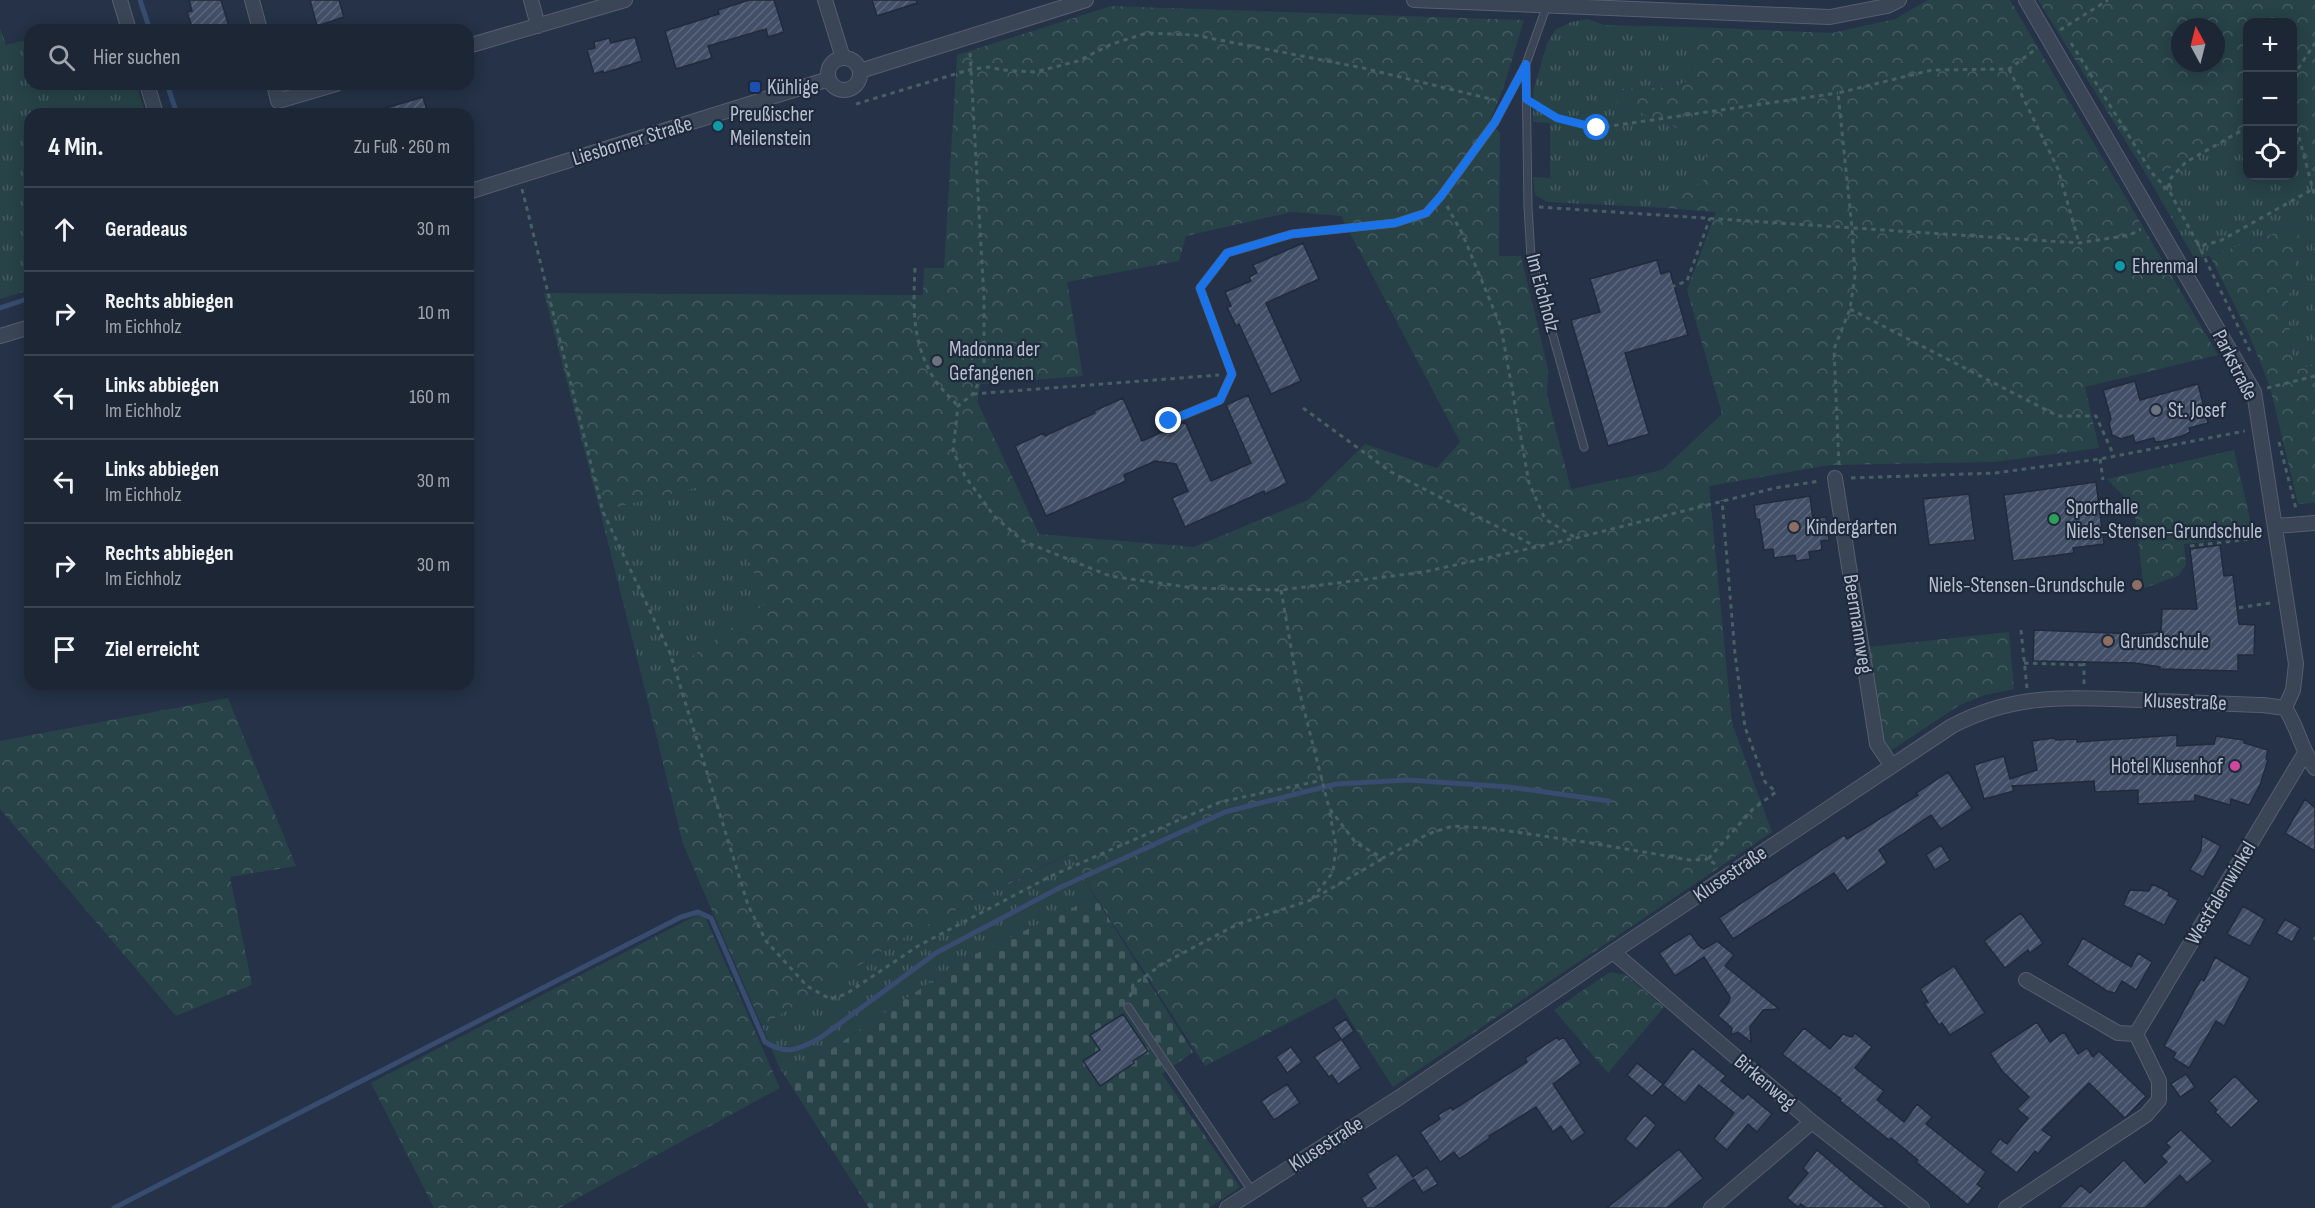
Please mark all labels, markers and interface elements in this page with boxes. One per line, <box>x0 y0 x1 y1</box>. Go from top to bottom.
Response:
north arrow <box>2171 18 2225 72</box>
map controls <box>2243 18 2297 180</box>
button: + <box>2243 18 2297 72</box>
search box <box>24 24 474 90</box>
icon: search <box>45 41 78 74</box>
text: Hier suchen <box>93 44 181 71</box>
button: − <box>2243 72 2297 126</box>
place label: Kühlige <box>767 75 819 100</box>
marker: Kühlige <box>748 80 762 94</box>
place label: Preußischer Meilenstein <box>730 102 814 151</box>
street label: Liesborner Straße <box>569 111 695 171</box>
route start <box>1583 114 1609 140</box>
marker: Preußischer Meilenstein <box>711 119 725 133</box>
button: locate <box>2243 126 2297 180</box>
text: 4 Min. <box>48 132 103 163</box>
text: Zu Fuß · 260 m <box>354 135 450 159</box>
icon: ahead <box>48 213 81 246</box>
text: Geradeaus <box>105 216 188 243</box>
text: 30 m <box>417 217 450 241</box>
street label: Im Eichholz <box>1521 251 1566 335</box>
place label: Ehrenmal <box>2132 254 2198 279</box>
marker: Ehrenmal <box>2113 259 2127 273</box>
text: Rechts abbiegen <box>105 288 234 315</box>
icon: right <box>48 297 81 330</box>
text: 10 m <box>418 301 450 325</box>
text: Im Eichholz <box>105 315 181 339</box>
street label: Parkstraße <box>2207 326 2263 404</box>
place label: Madonna der Gefangenen <box>949 337 1040 386</box>
marker: Madonna der Gefangenen <box>930 354 944 368</box>
text: Links abbiegen <box>105 372 219 399</box>
icon: left <box>48 381 81 414</box>
text: 160 m <box>409 385 450 409</box>
place label: St. Josef <box>2168 398 2227 423</box>
text: Im Eichholz <box>105 399 181 423</box>
marker: St. Josef <box>2149 403 2163 417</box>
route end <box>1155 407 1181 433</box>
text: Links abbiegen <box>105 456 219 483</box>
icon: left <box>48 465 81 498</box>
text: 30 m <box>417 469 450 493</box>
text: Im Eichholz <box>105 483 181 507</box>
place label: Sporthalle Niels-Stensen-Grundschule <box>2066 495 2263 544</box>
marker: Sporthalle Niels-Stensen-Grundschule <box>2047 512 2061 526</box>
place label: Kindergarten <box>1806 515 1897 540</box>
marker: Kindergarten <box>1787 520 1801 534</box>
text: Rechts abbiegen <box>105 540 234 567</box>
icon: right <box>48 549 81 582</box>
text: 30 m <box>417 553 450 577</box>
text: Im Eichholz <box>105 567 181 591</box>
street label: Beermannweg <box>1838 572 1878 676</box>
place label: Niels-Stensen-Grundschule <box>1928 573 2125 598</box>
marker: Niels-Stensen-Grundschule <box>2130 578 2144 592</box>
place label: Grundschule <box>2120 629 2209 654</box>
icon: arrive <box>48 633 81 666</box>
marker: Grundschule <box>2101 634 2115 648</box>
text: Ziel erreicht <box>105 636 200 663</box>
street label: Klusestraße <box>2143 688 2227 716</box>
place label: Hotel Klusenhof <box>2111 754 2224 779</box>
marker: Hotel Klusenhof <box>2228 759 2242 773</box>
street label: Westfalenwinkel <box>2180 837 2262 949</box>
street label: Klusestraße <box>1689 840 1771 908</box>
street label: Birkenweg <box>1729 1049 1801 1115</box>
street label: Klusestraße <box>1284 1111 1368 1177</box>

